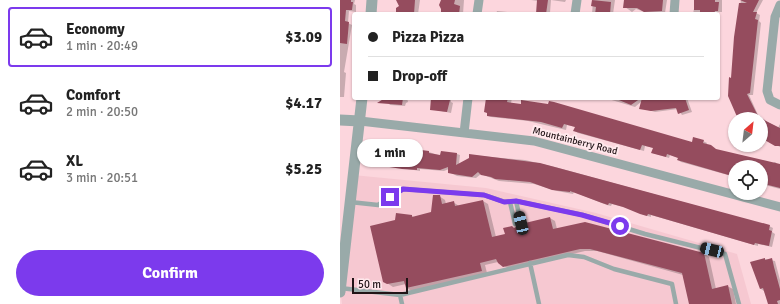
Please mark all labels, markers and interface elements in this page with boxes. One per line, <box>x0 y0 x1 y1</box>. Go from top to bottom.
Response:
icon: car <box>18 19 54 55</box>
text: Economy <box>66 20 125 38</box>
text: $3.09 <box>285 28 322 46</box>
text: Pizza Pizza <box>392 28 464 46</box>
text: 1 min · 20:49 <box>66 38 138 54</box>
text: Drop-off <box>392 67 447 85</box>
icon: car <box>18 85 54 121</box>
text: Comfort <box>66 86 120 104</box>
text: $4.17 <box>285 94 322 112</box>
text: 2 min · 20:50 <box>66 104 138 120</box>
north arrow <box>728 112 768 152</box>
map controls <box>728 112 768 200</box>
street label: Mountainberry Road <box>531 125 619 157</box>
callout: 1 min <box>357 139 423 167</box>
text: 1 min <box>374 145 406 161</box>
icon: car <box>18 151 54 187</box>
text: XL <box>66 152 83 170</box>
text: $5.25 <box>285 160 322 178</box>
button: locate <box>728 160 768 200</box>
text: 3 min · 20:51 <box>66 170 138 186</box>
route end <box>381 188 399 206</box>
car <box>512 210 530 236</box>
route start <box>611 217 629 235</box>
car <box>699 241 725 259</box>
button: Confirm <box>16 250 324 296</box>
scale bar <box>352 276 408 295</box>
text: 50 m <box>358 278 381 291</box>

